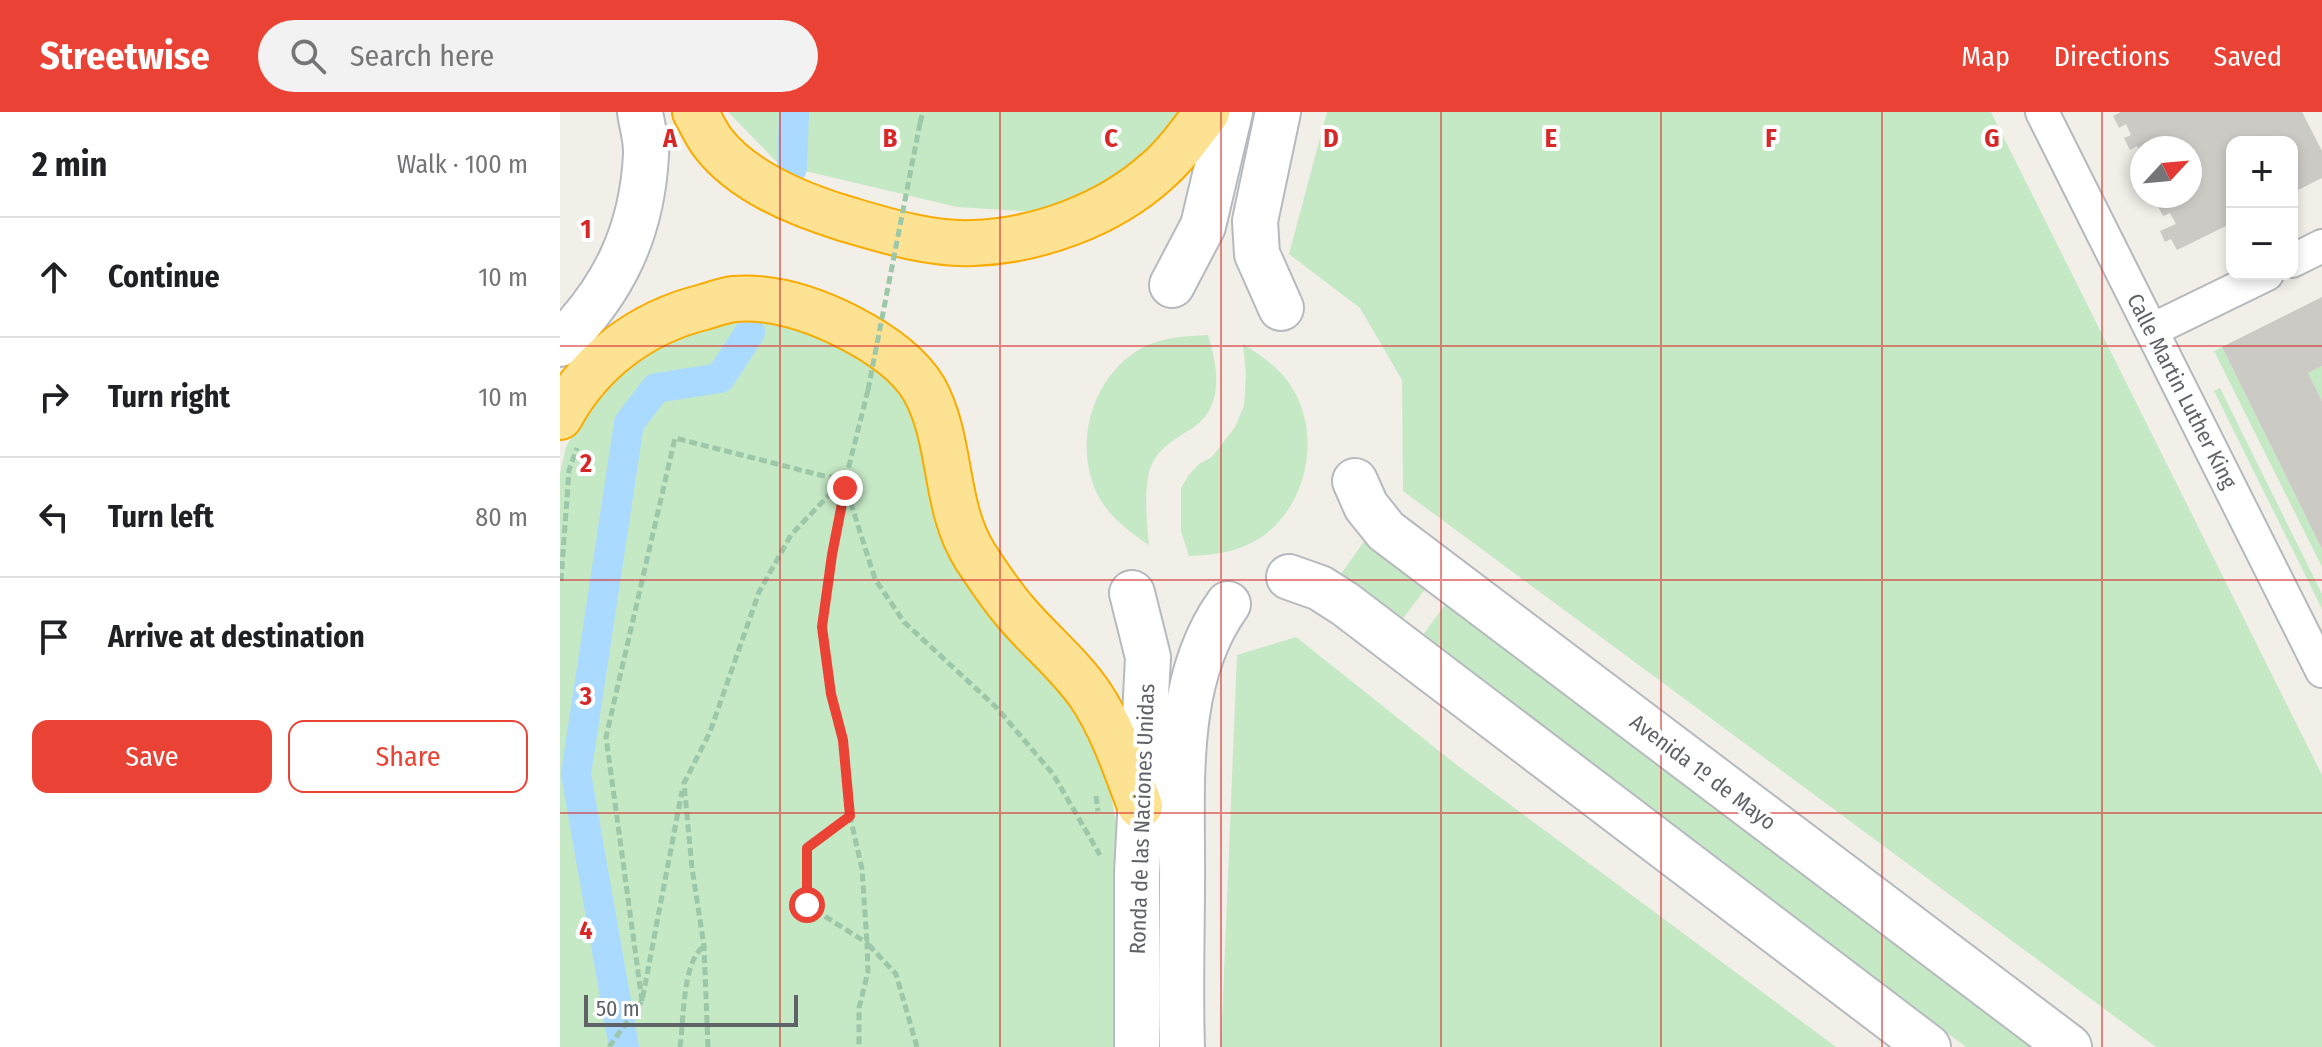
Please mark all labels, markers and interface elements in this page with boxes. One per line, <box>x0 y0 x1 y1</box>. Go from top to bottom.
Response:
search box <box>258 20 818 92</box>
text: Streetwise <box>40 33 210 79</box>
icon: search <box>286 34 330 78</box>
text: Search here <box>350 38 494 74</box>
text: Map <box>1961 40 2010 73</box>
text: Directions <box>2054 40 2170 73</box>
text: Saved <box>2214 40 2282 73</box>
text: A <box>662 123 678 154</box>
text: B <box>883 123 898 154</box>
text: C <box>1104 123 1118 154</box>
text: D <box>1323 123 1339 154</box>
text: E <box>1545 123 1557 154</box>
text: F <box>1765 123 1777 154</box>
text: G <box>1984 123 2000 154</box>
north arrow <box>2130 136 2202 208</box>
map controls <box>2226 136 2298 280</box>
button: + <box>2226 136 2298 208</box>
text: 2 min <box>32 144 107 185</box>
text: Walk · 100 m <box>397 149 528 180</box>
button: − <box>2226 208 2298 280</box>
text: 1 <box>581 214 592 245</box>
icon: ahead <box>32 255 76 299</box>
text: Continue <box>108 259 220 295</box>
text: 10 m <box>478 262 528 293</box>
street label: Calle Martin Luther King <box>2121 289 2243 494</box>
icon: right <box>32 375 76 419</box>
text: Turn right <box>108 379 230 415</box>
text: 10 m <box>478 382 528 413</box>
text: 2 <box>579 448 592 479</box>
route end <box>827 470 863 506</box>
icon: left <box>32 495 76 539</box>
text: Turn left <box>108 499 214 535</box>
text: 80 m <box>475 502 528 533</box>
icon: arrive <box>32 615 76 659</box>
text: Arrive at destination <box>108 619 365 655</box>
text: 3 <box>579 681 592 712</box>
street label: Ronda de las Naciones Unidas <box>1124 683 1160 955</box>
street label: Avenida 1º de Mayo <box>1625 708 1781 836</box>
button: Save <box>32 720 272 793</box>
button: Share <box>288 720 528 793</box>
route start <box>789 887 825 923</box>
text: 4 <box>579 915 593 946</box>
scale bar <box>584 991 798 1027</box>
text: 50 m <box>596 995 640 1022</box>

